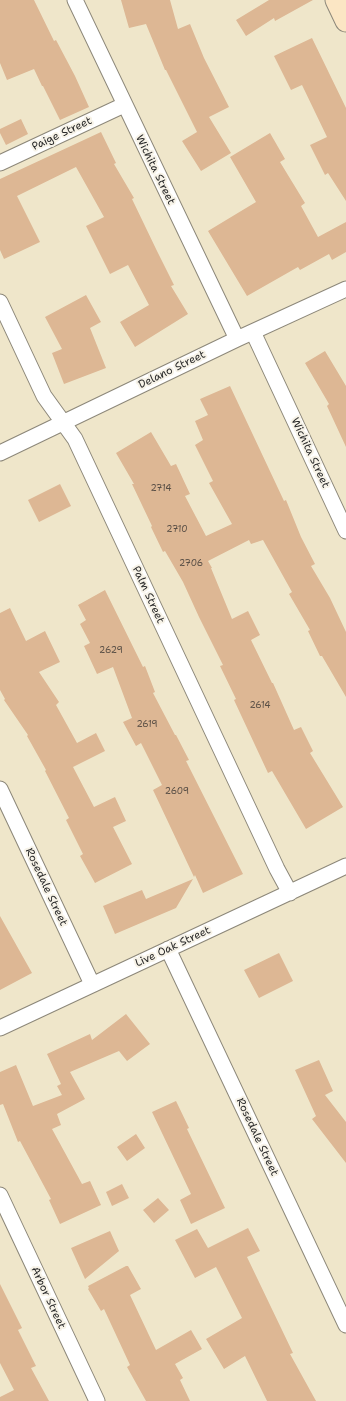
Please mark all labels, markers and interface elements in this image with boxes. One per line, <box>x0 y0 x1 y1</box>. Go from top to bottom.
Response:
street label: Paige Street <box>30 114 94 154</box>
street label: Wichita Street <box>132 133 178 207</box>
street label: Delano Street <box>136 348 208 392</box>
street label: Wichita Street <box>288 416 332 490</box>
house number: 2714 <box>150 484 172 494</box>
house number: 2710 <box>166 525 188 535</box>
house number: 2706 <box>179 559 203 569</box>
street label: Palm Street <box>129 564 167 626</box>
house number: 2629 <box>99 646 123 656</box>
house number: 2614 <box>249 701 271 711</box>
house number: 2619 <box>136 720 158 730</box>
house number: 2609 <box>165 787 189 797</box>
street label: Rosedale Street <box>22 846 70 928</box>
street label: Live Oak Street <box>133 924 213 970</box>
street label: Rosedale Street <box>233 1096 281 1178</box>
street label: Arbor Street <box>28 1265 68 1331</box>

